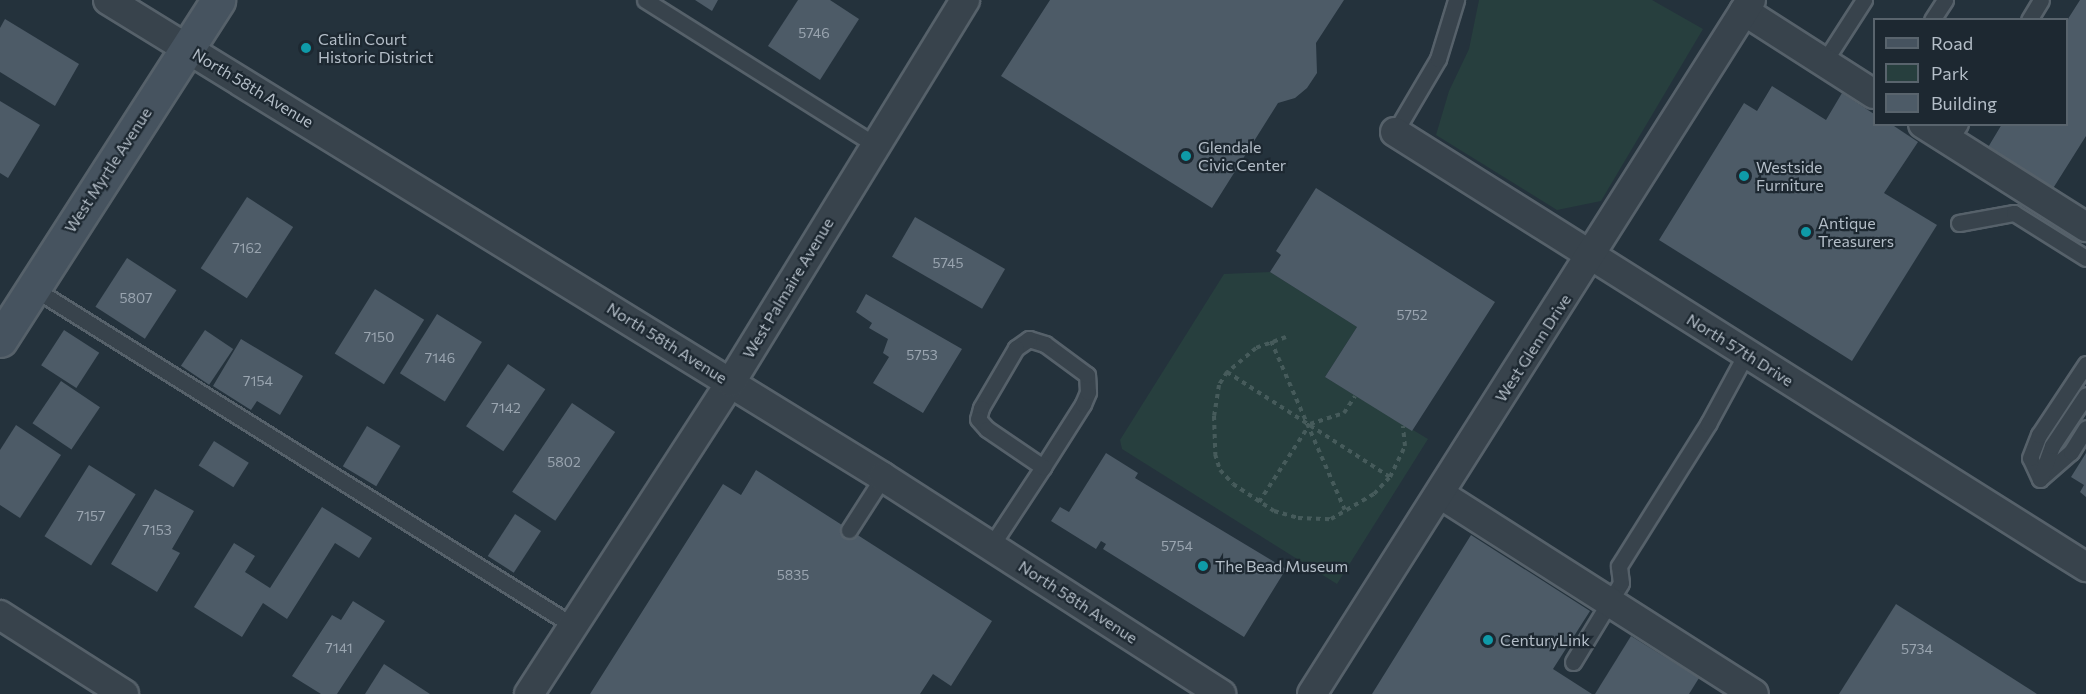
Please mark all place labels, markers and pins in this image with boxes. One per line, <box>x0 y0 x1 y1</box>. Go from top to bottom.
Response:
place label: Catlin Court Historic District <box>318 29 433 67</box>
marker: Catlin Court Historic District <box>299 41 313 55</box>
place label: Glendale Civic Center <box>1198 137 1286 175</box>
marker: Glendale Civic Center <box>1179 149 1193 163</box>
place label: Westside Furniture <box>1756 157 1824 195</box>
marker: Westside Furniture <box>1737 169 1751 183</box>
place label: Antique Treasurers <box>1818 213 1894 251</box>
marker: Antique Treasurers <box>1799 225 1813 239</box>
place label: The Bead Museum <box>1215 556 1348 576</box>
marker: The Bead Museum <box>1196 559 1210 573</box>
place label: CenturyLink <box>1500 630 1590 650</box>
marker: CenturyLink <box>1481 633 1495 647</box>

